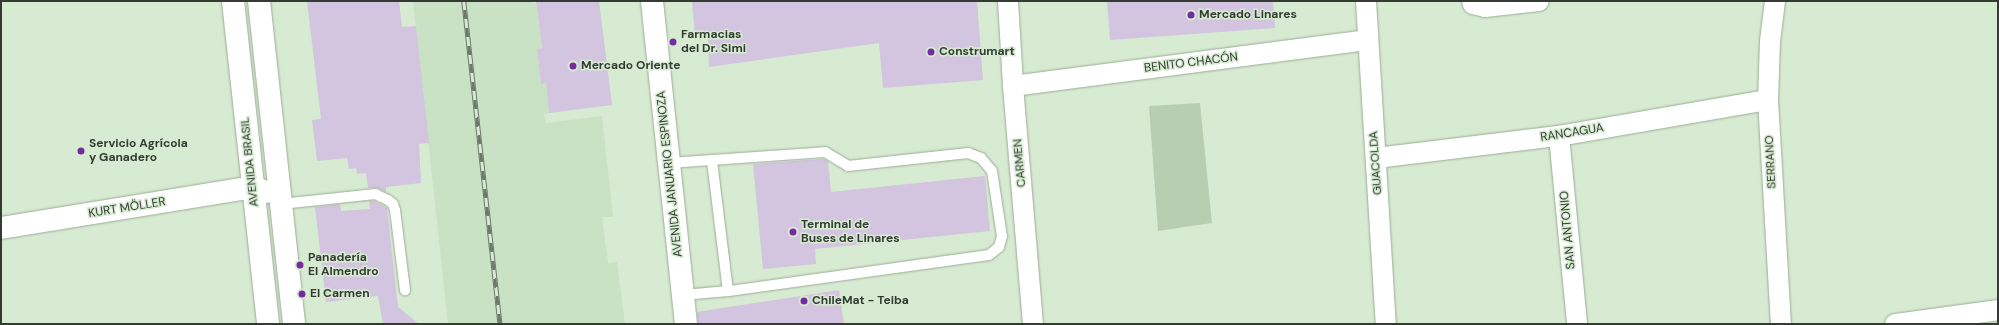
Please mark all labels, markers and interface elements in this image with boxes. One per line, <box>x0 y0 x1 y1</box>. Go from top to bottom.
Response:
place label: Mercado Linares <box>1199 8 1297 22</box>
marker: Mercado Linares <box>1186 10 1196 20</box>
place label: Farmacias del Dr. Simi <box>681 28 746 56</box>
marker: Farmacias del Dr. Simi <box>668 37 678 47</box>
place label: Construmart <box>939 45 1015 59</box>
marker: Construmart <box>926 47 936 57</box>
street label: BENITO CHACÓN <box>1143 50 1239 76</box>
place label: Mercado Oriente <box>581 59 680 73</box>
marker: Mercado Oriente <box>568 61 578 71</box>
street label: AVENIDA JANUARIO ESPINOZA <box>654 90 686 258</box>
street label: AVENIDA BRASIL <box>238 117 262 207</box>
street label: RANCAGUA <box>1539 121 1605 145</box>
street label: GUACOLDA <box>1367 131 1385 195</box>
street label: SERRANO <box>1762 135 1780 189</box>
place label: Servicio Agrícola y Ganadero <box>89 137 188 165</box>
street label: CARMEN <box>1011 138 1029 188</box>
marker: Servicio Agrícola y Ganadero <box>76 146 86 156</box>
street label: SAN ANTONIO <box>1557 190 1579 270</box>
street label: KURT MÖLLER <box>87 195 167 221</box>
place label: Terminal de Buses de Linares <box>801 218 900 246</box>
marker: Terminal de Buses de Linares <box>788 227 798 237</box>
place label: Panadería El Almendro <box>308 251 379 279</box>
marker: Panadería El Almendro <box>295 260 305 270</box>
place label: El Carmen <box>310 287 370 301</box>
marker: El Carmen <box>297 289 307 299</box>
place label: ChileMat - Teiba <box>812 294 909 308</box>
marker: ChileMat - Teiba <box>799 296 809 306</box>

